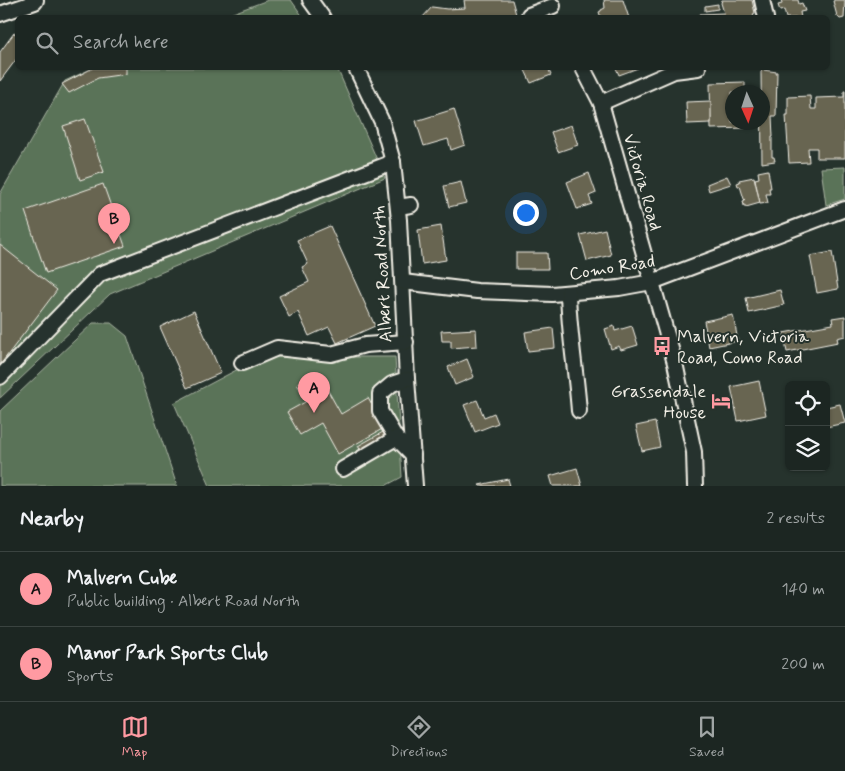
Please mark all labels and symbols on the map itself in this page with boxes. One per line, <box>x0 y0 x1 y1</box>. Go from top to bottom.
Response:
north arrow <box>725 85 770 130</box>
street label: Victoria Road <box>617 131 667 234</box>
your location <box>513 200 539 226</box>
pin: B <box>98 203 130 244</box>
street label: Albert Road North <box>367 205 399 343</box>
street label: Como Road <box>567 249 657 287</box>
place label: Malvern, Victoria Road, Como Road <box>677 325 809 370</box>
bus stop icon: Malvern, Victoria Road, Como Road <box>651 335 673 357</box>
pin: A <box>298 372 330 413</box>
place label: Grassendale House <box>611 380 706 425</box>
hotel icon: Grassendale House <box>710 390 732 412</box>

